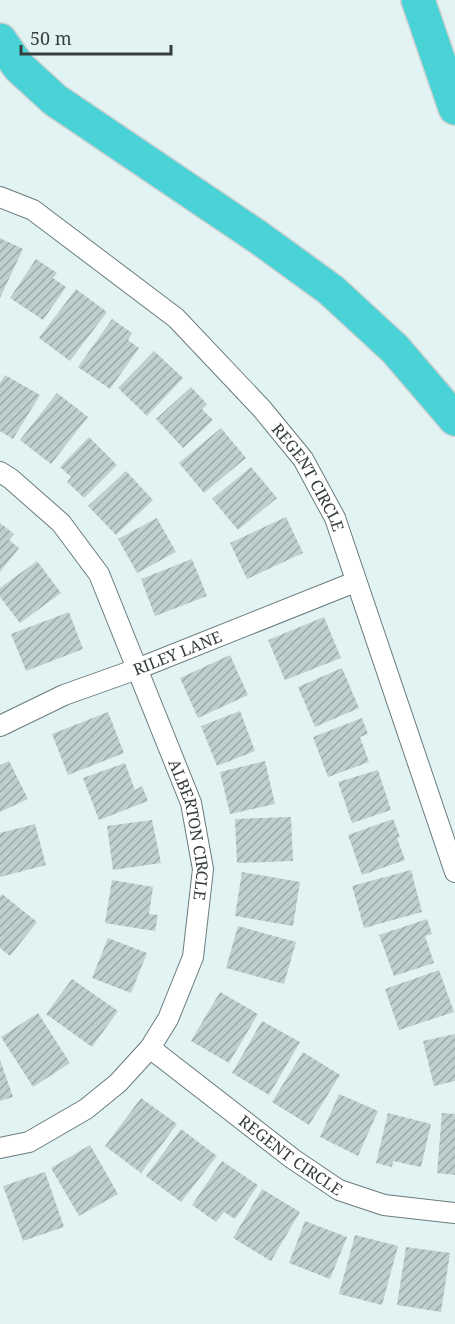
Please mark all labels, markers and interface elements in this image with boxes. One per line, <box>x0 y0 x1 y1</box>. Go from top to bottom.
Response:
scale bar <box>21 18 171 56</box>
text: 50 m <box>30 26 72 50</box>
street label: REGENT CIRCLE <box>267 418 350 534</box>
street label: RILEY LANE <box>130 625 225 680</box>
street label: ALBERTON CIRCLE <box>163 756 214 902</box>
street label: REGENT CIRCLE <box>234 1110 347 1200</box>

